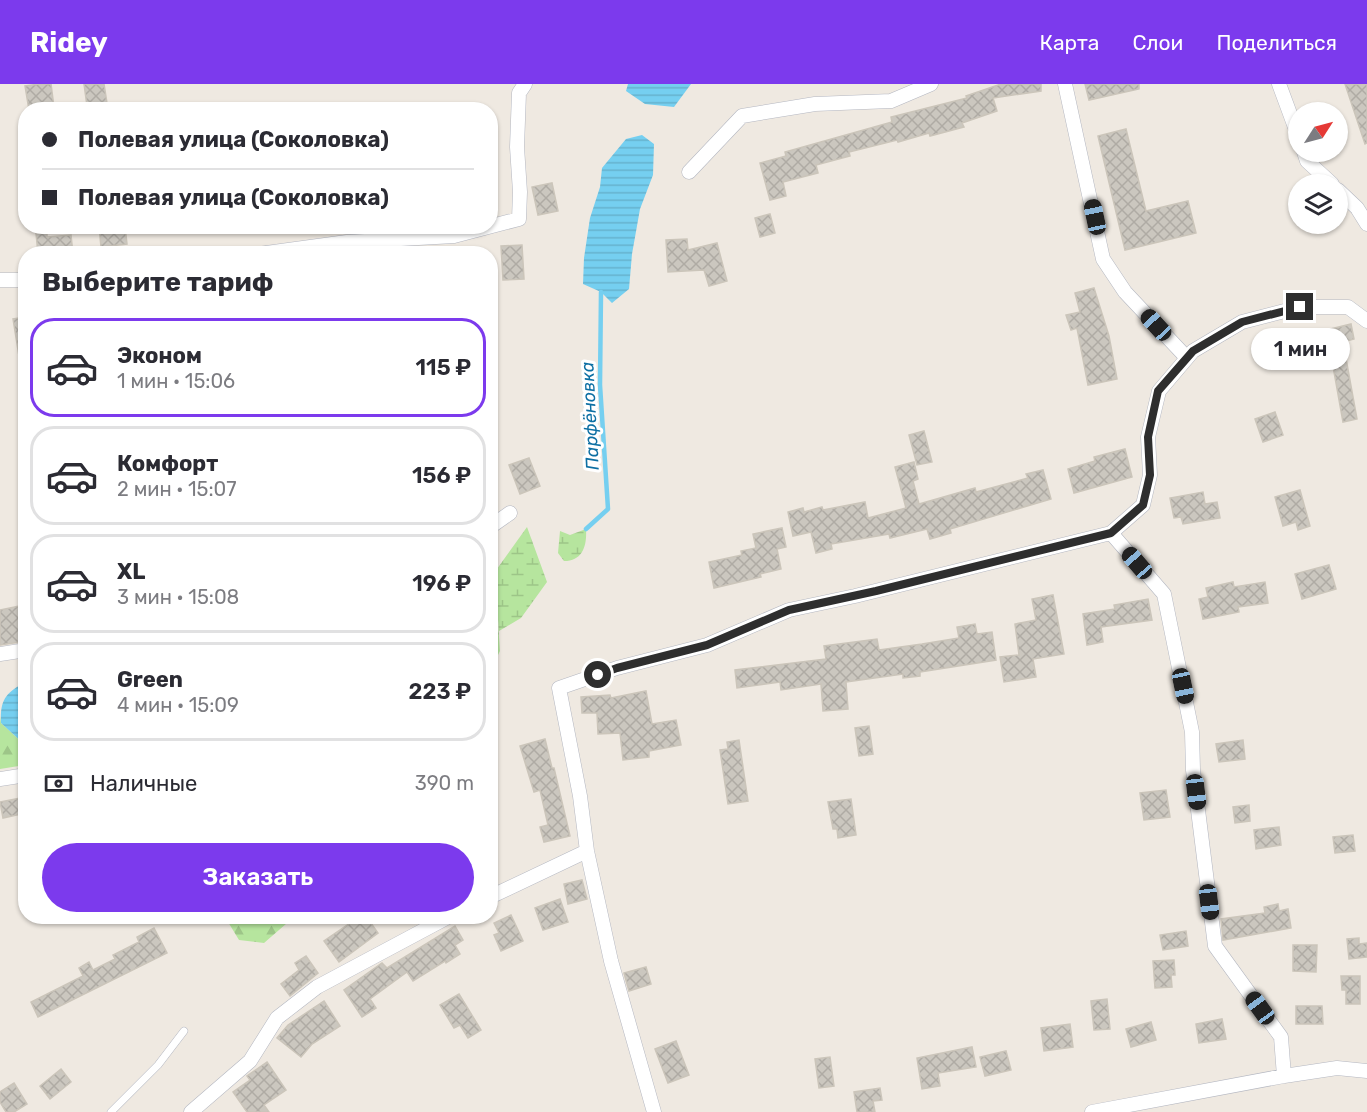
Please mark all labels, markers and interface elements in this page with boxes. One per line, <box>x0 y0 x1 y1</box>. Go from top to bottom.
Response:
text: Ridey <box>30 26 108 59</box>
text: Карта <box>1039 30 1099 55</box>
text: Слои <box>1132 30 1183 55</box>
text: Поделиться <box>1216 30 1337 55</box>
north arrow <box>1288 102 1348 162</box>
map controls <box>1288 102 1348 234</box>
text: Полевая улица (Соколовка) <box>78 126 389 153</box>
button: layers <box>1288 174 1348 234</box>
text: Полевая улица (Соколовка) <box>78 184 389 211</box>
car <box>1082 198 1108 236</box>
text: Выберите тариф <box>42 266 273 298</box>
route end <box>1286 293 1313 320</box>
car <box>1137 306 1175 344</box>
callout: 1 мин <box>1250 328 1350 370</box>
text: 1 мин <box>1274 337 1327 361</box>
icon: car <box>45 341 99 395</box>
text: Эконом <box>117 342 202 369</box>
text: 115 ₽ <box>416 354 471 381</box>
water label: Парфёновка <box>576 361 604 471</box>
text: 1 мин · 15:06 <box>117 369 235 393</box>
icon: car <box>45 449 99 503</box>
text: Комфорт <box>117 450 218 477</box>
text: 156 ₽ <box>412 462 471 489</box>
text: 2 мин · 15:07 <box>117 477 237 501</box>
car <box>1118 544 1156 582</box>
icon: car <box>45 557 99 611</box>
text: XL <box>117 558 145 585</box>
text: 196 ₽ <box>412 570 471 597</box>
text: 3 мин · 15:08 <box>117 585 239 609</box>
route start <box>584 661 611 688</box>
icon: car <box>45 665 99 719</box>
text: Green <box>117 666 183 693</box>
car <box>1170 667 1196 705</box>
text: 223 ₽ <box>408 678 471 705</box>
text: 4 мин · 15:09 <box>117 693 239 717</box>
icon: cash <box>42 767 75 800</box>
text: Наличные <box>90 770 197 797</box>
text: 390 m <box>415 771 474 795</box>
car <box>1185 773 1207 811</box>
button: Заказать <box>42 843 474 912</box>
car <box>1198 883 1220 921</box>
car <box>1242 988 1278 1028</box>

